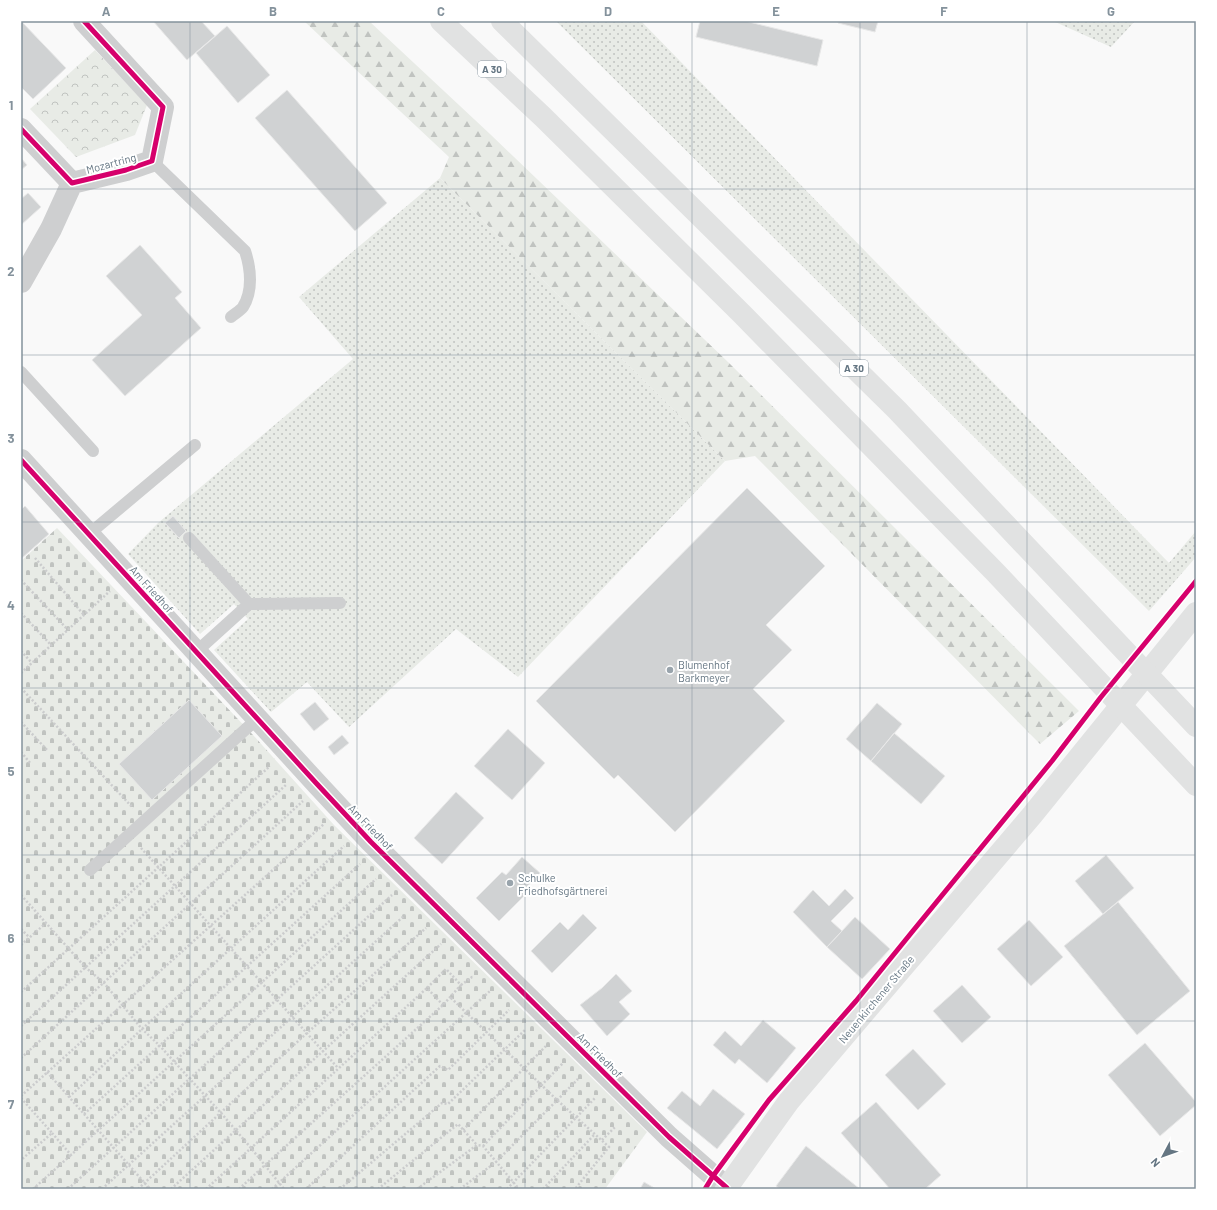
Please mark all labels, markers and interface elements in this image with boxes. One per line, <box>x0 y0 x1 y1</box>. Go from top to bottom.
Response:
text: A <box>102 3 111 19</box>
text: B <box>269 3 277 19</box>
text: C <box>437 3 445 19</box>
text: D <box>604 3 612 19</box>
text: E <box>772 3 780 19</box>
text: F <box>940 3 948 19</box>
text: G <box>1107 3 1115 19</box>
road number: A 30 <box>478 61 506 77</box>
text: 1 <box>9 97 13 113</box>
street label: Mozartring <box>85 150 137 176</box>
text: 2 <box>7 263 15 279</box>
road number: A 30 <box>840 360 868 376</box>
text: 3 <box>7 430 15 446</box>
street label: Am Friedhof <box>128 563 176 615</box>
text: 4 <box>7 597 15 613</box>
place label: Blumenhof Barkmeyer <box>678 658 730 684</box>
marker: Blumenhof Barkmeyer <box>665 665 675 675</box>
text: 5 <box>7 763 15 779</box>
street label: Am Friedhof <box>346 801 396 853</box>
place label: Schulke Friedhofsgärtnerei <box>518 871 608 897</box>
marker: Schulke Friedhofsgärtnerei <box>505 878 515 888</box>
text: 6 <box>8 930 15 946</box>
street label: Neuenkirchener Straße <box>835 952 917 1046</box>
street label: Am Friedhof <box>575 1030 625 1080</box>
text: 7 <box>8 1096 15 1112</box>
north arrow <box>1143 1136 1183 1176</box>
text: N <box>1148 1156 1162 1170</box>

